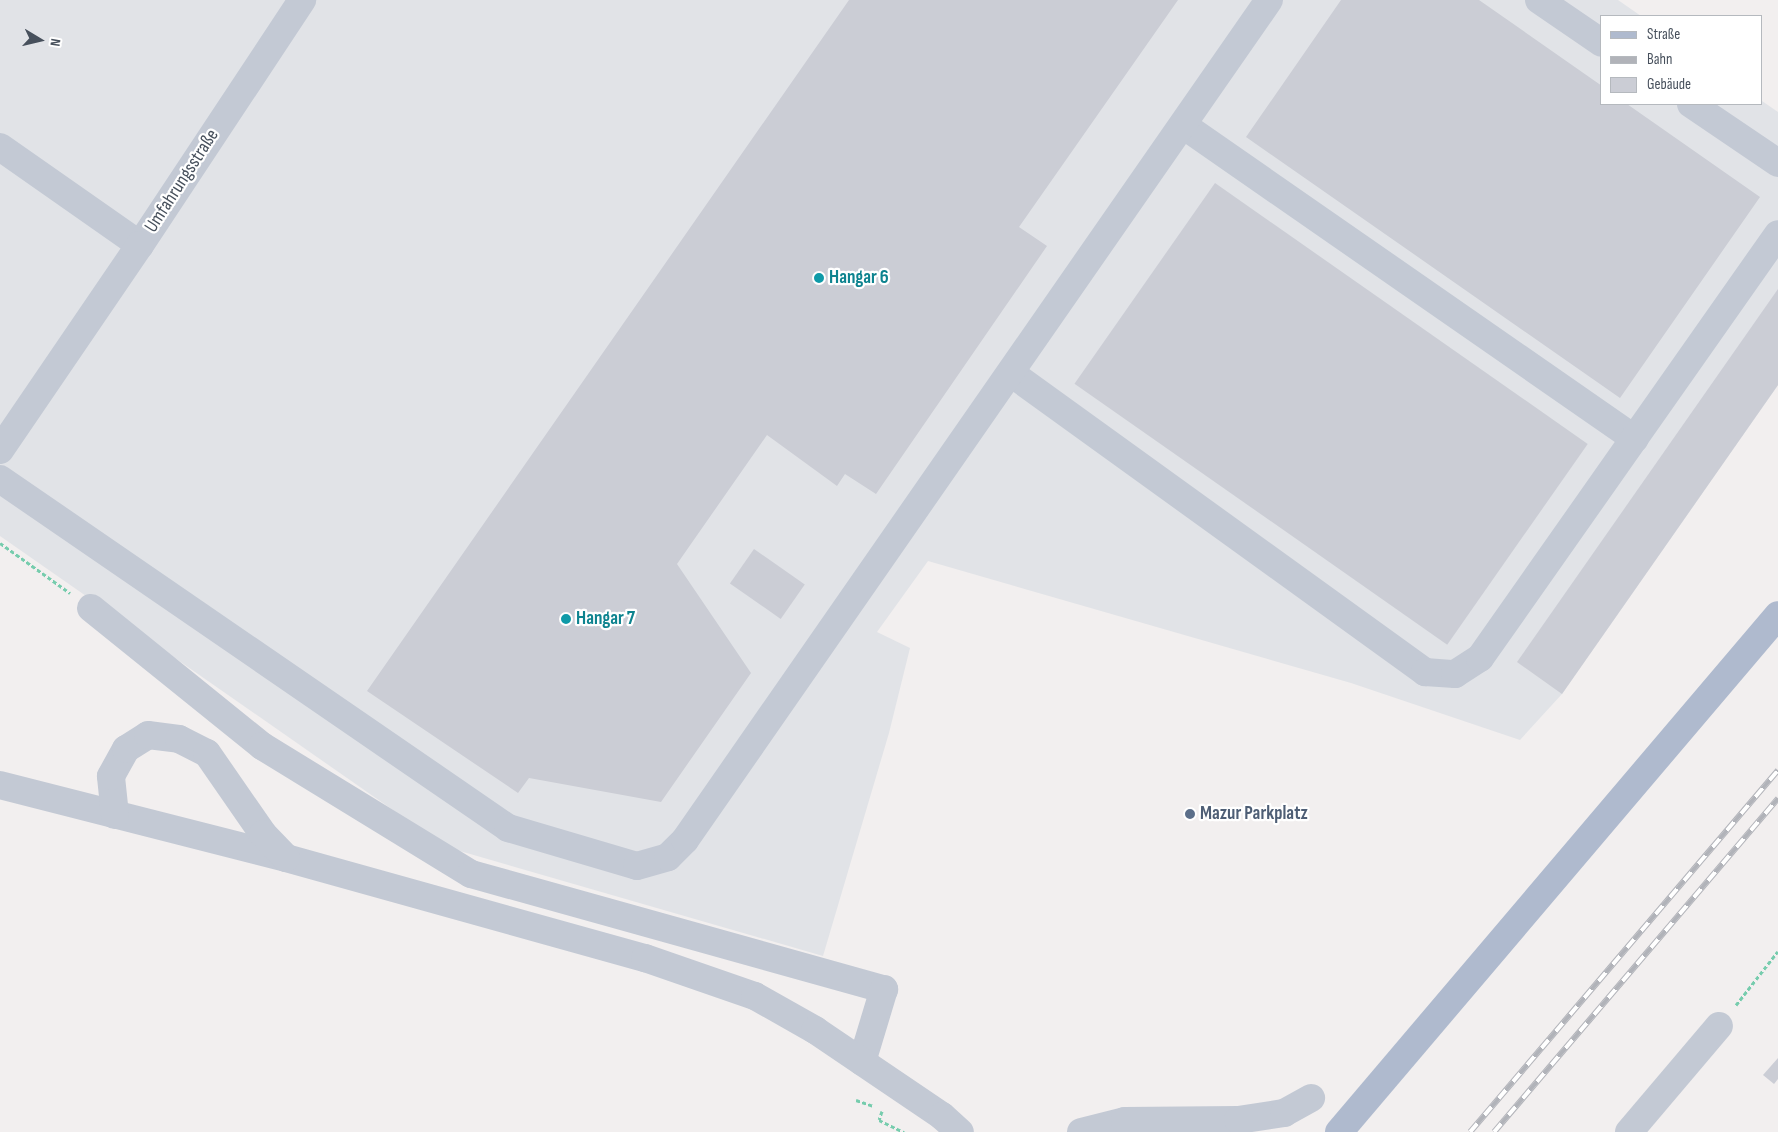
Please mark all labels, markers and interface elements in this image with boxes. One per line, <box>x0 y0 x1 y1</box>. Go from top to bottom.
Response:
north arrow <box>15 15 65 65</box>
legend <box>1600 15 1763 105</box>
text: Straße <box>1647 25 1680 44</box>
text: N <box>46 37 64 47</box>
text: Bahn <box>1647 50 1672 69</box>
text: Gebäude <box>1647 75 1691 94</box>
street label: Umfahrungsstraße <box>140 125 224 237</box>
place label: Hangar 6 <box>829 267 889 289</box>
marker: Hangar 6 <box>813 272 825 284</box>
place label: Hangar 7 <box>576 608 635 630</box>
marker: Hangar 7 <box>560 613 572 625</box>
place label: Mazur Parkplatz <box>1200 803 1308 825</box>
marker: Mazur Parkplatz <box>1184 808 1196 820</box>

